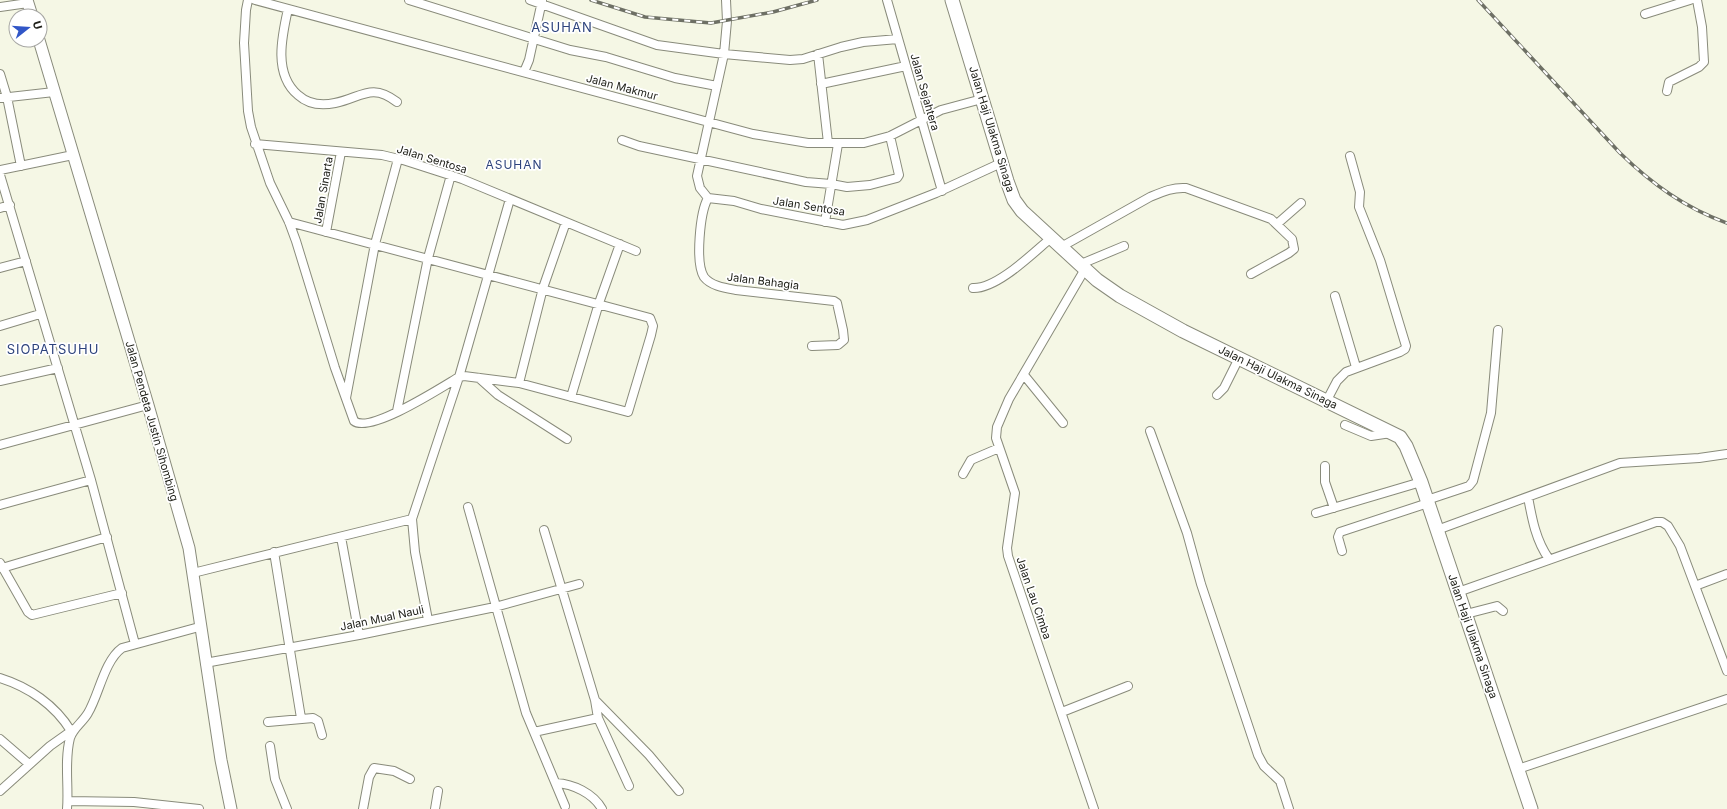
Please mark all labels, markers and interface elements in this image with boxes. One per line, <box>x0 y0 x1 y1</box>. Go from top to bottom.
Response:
north arrow <box>8 8 48 48</box>
text: U <box>30 19 45 31</box>
district label: ASUHAN <box>531 19 593 35</box>
street label: Jalan Sejahtera <box>907 52 943 132</box>
street label: Jalan Haji Ulakma Sinaga <box>966 64 1018 194</box>
street label: Jalan Makmur <box>585 71 659 103</box>
street label: Jalan Sentosa <box>395 142 469 176</box>
street label: Jalan Sinarta <box>310 156 336 224</box>
district label: ASUHAN <box>485 157 543 172</box>
street label: Jalan Sentosa <box>772 193 846 219</box>
street label: Jalan Bahagia <box>726 270 800 292</box>
street label: Jalan Pendeta Justin Sihombing <box>122 339 182 503</box>
district label: SIOPATSUHU <box>7 341 99 357</box>
street label: Jalan Haji Ulakma Sinaga <box>1216 342 1340 412</box>
street label: Jalan Lau Cimba <box>1013 555 1055 641</box>
street label: Jalan Haji Ulakma Sinaga <box>1445 572 1501 700</box>
street label: Jalan Mual Nauli <box>339 602 425 634</box>

